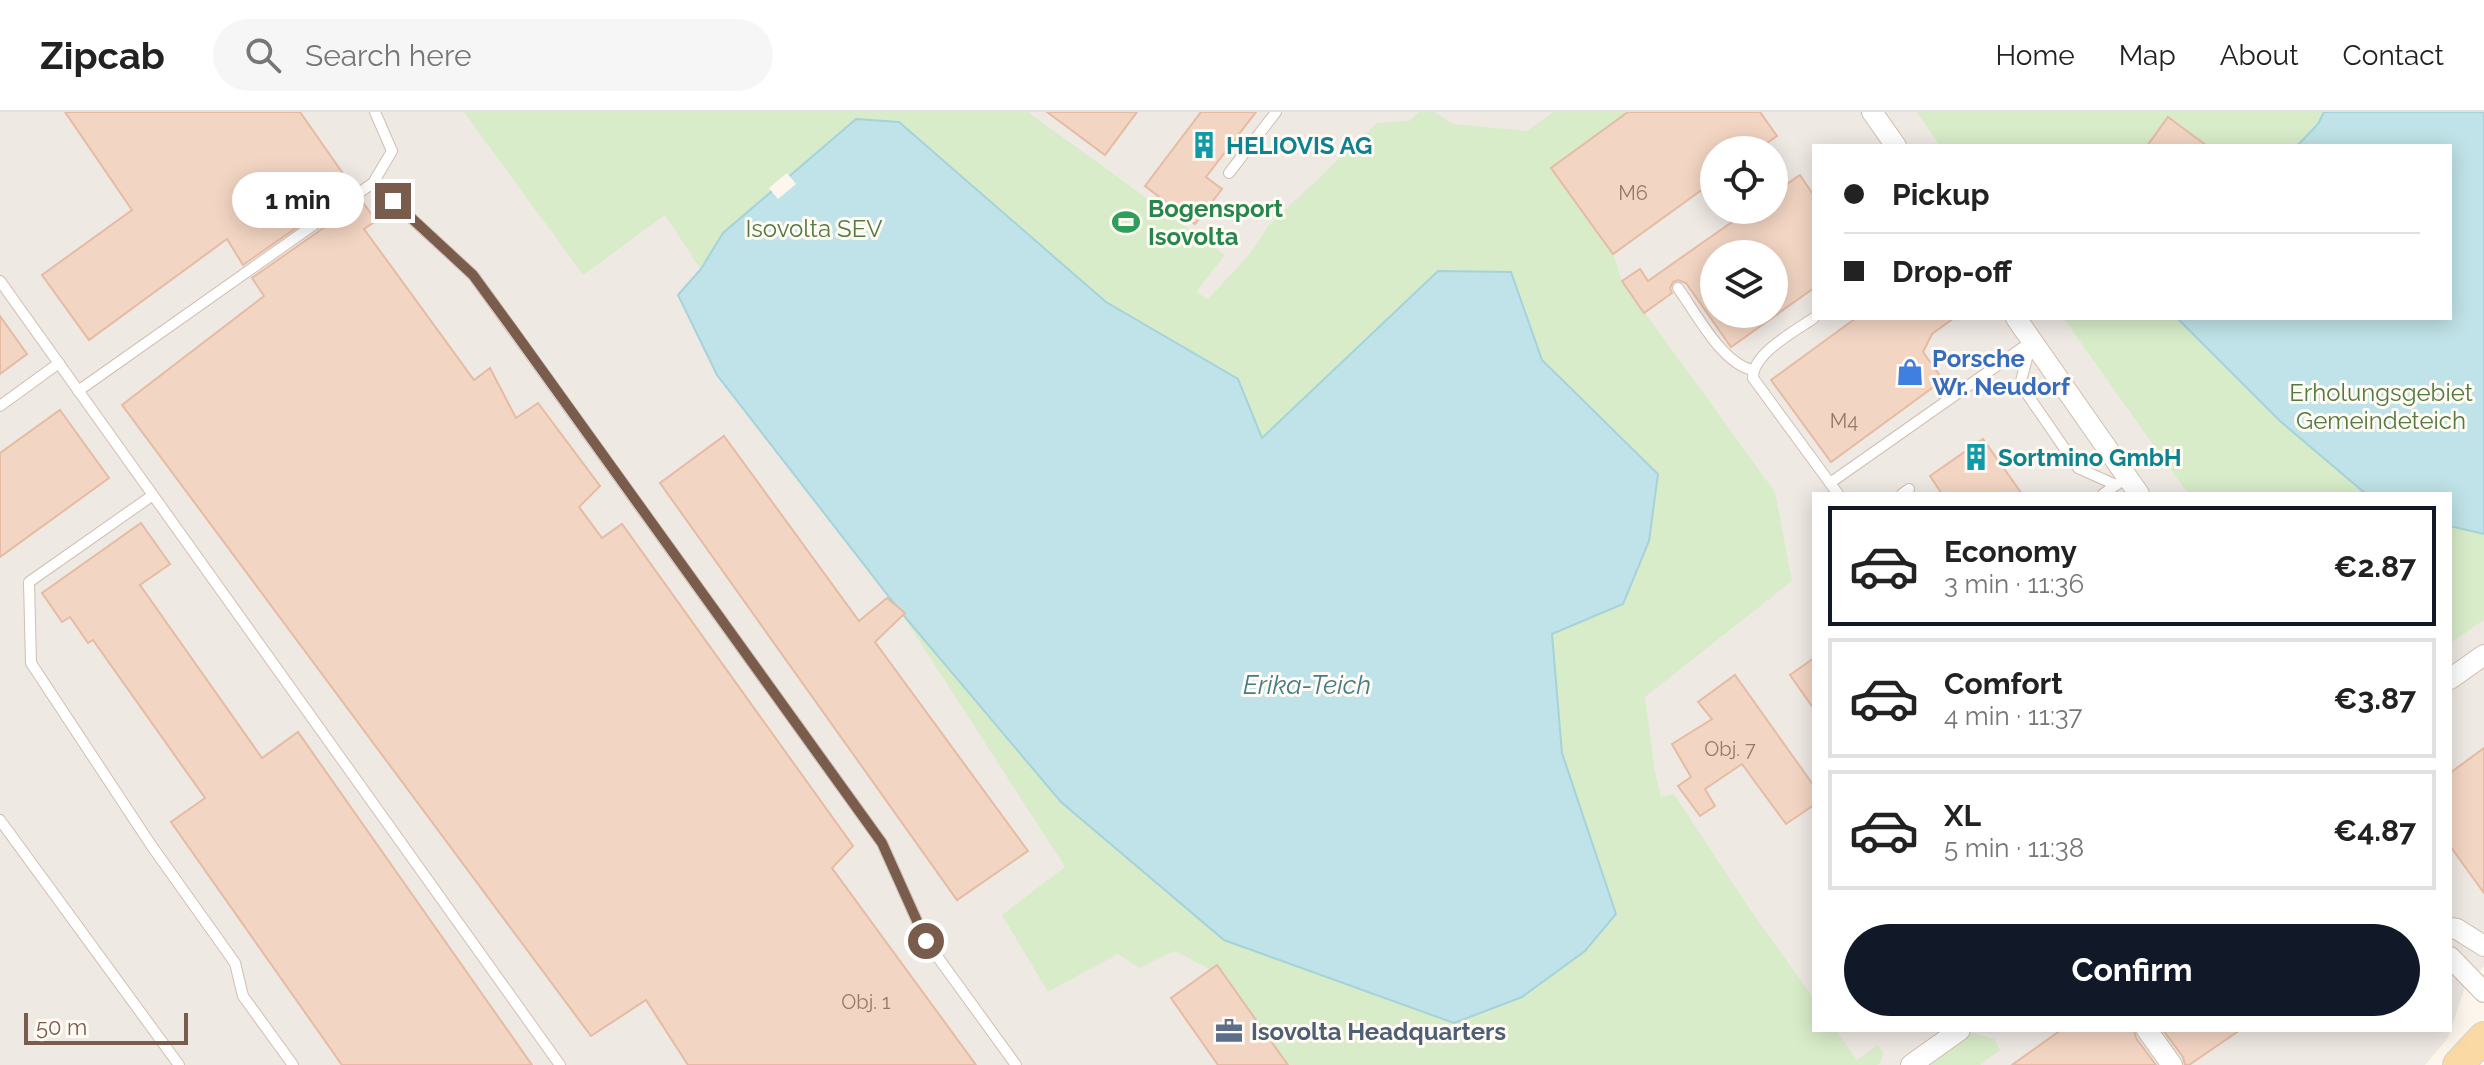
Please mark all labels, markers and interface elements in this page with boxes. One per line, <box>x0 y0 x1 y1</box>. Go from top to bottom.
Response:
search box <box>213 19 773 91</box>
text: Zipcab <box>40 33 165 78</box>
icon: search <box>241 33 285 77</box>
text: Search here <box>305 38 472 73</box>
text: Home <box>1995 39 2075 72</box>
text: Map <box>2119 39 2176 72</box>
text: About <box>2220 39 2299 72</box>
text: Contact <box>2343 39 2444 72</box>
building icon: HELIOVIS AG <box>1189 130 1219 160</box>
place label: HELIOVIS AG <box>1226 131 1372 160</box>
map controls <box>1700 136 1788 328</box>
button: locate <box>1700 136 1788 224</box>
callout: 1 min <box>233 173 365 229</box>
text: Pickup <box>1892 177 1990 212</box>
house number: M6 <box>1618 181 1648 205</box>
route end <box>375 183 411 219</box>
text: 1 min <box>265 185 331 215</box>
place label: Bogensport Isovolta <box>1148 194 1283 251</box>
sports icon: Bogensport Isovolta <box>1111 207 1141 237</box>
park label: Isovolta SEV <box>745 214 883 243</box>
button: layers <box>1700 240 1788 328</box>
text: Drop-off <box>1892 254 2012 289</box>
place label: Porsche Wr. Neudorf <box>1932 344 2071 401</box>
shop icon: Porsche Wr. Neudorf <box>1895 357 1925 387</box>
park label: Erholungsgebiet Gemeindeteich <box>2289 378 2473 435</box>
house number: M4 <box>1830 409 1858 433</box>
building icon: Sortmino GmbH <box>1961 442 1991 472</box>
place label: Sortmino GmbH <box>1998 443 2182 472</box>
icon: car <box>1848 530 1920 602</box>
text: Economy <box>1944 534 2077 569</box>
text: €2.87 <box>2333 549 2416 584</box>
text: 3 min · 11:36 <box>1944 569 2084 599</box>
icon: car <box>1848 662 1920 734</box>
text: Comfort <box>1944 666 2063 701</box>
water label: Erika-Teich <box>1243 670 1371 700</box>
text: €3.87 <box>2334 681 2416 716</box>
text: 4 min · 11:37 <box>1944 701 2083 731</box>
house number: Obj. 7 <box>1704 737 1756 761</box>
icon: car <box>1848 794 1920 866</box>
text: XL <box>1944 798 1981 833</box>
text: €4.87 <box>2333 813 2416 848</box>
text: 5 min · 11:38 <box>1944 833 2084 863</box>
route start <box>908 923 944 959</box>
button: Confirm <box>1844 924 2420 1016</box>
house number: Obj. 1 <box>841 990 891 1014</box>
scale bar <box>24 1009 188 1045</box>
text: 50 m <box>36 1014 87 1040</box>
office icon: Isovolta Headquarters <box>1214 1016 1244 1046</box>
place label: Isovolta Headquarters <box>1251 1017 1506 1046</box>

